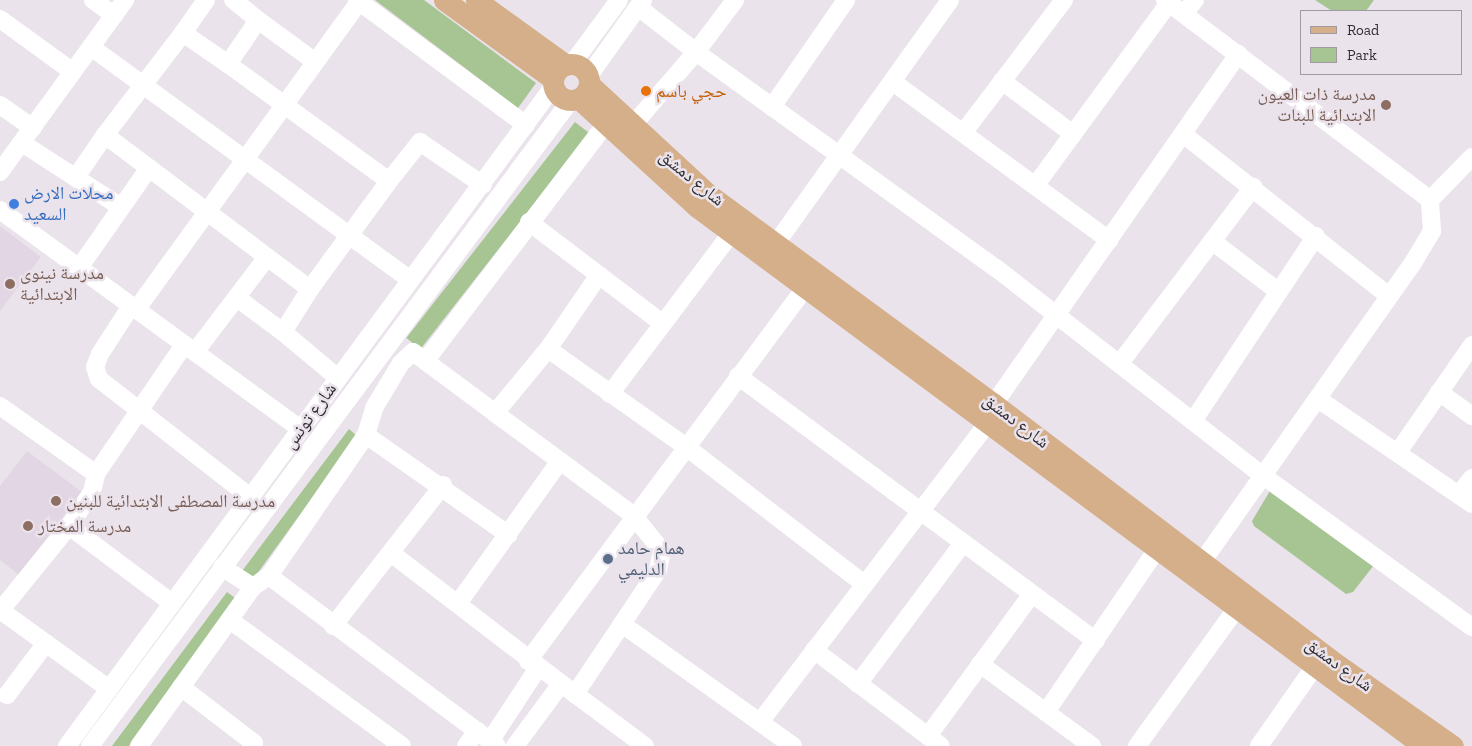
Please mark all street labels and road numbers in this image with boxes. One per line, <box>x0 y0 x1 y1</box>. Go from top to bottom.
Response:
street label: شارع دمشق <box>655 145 729 211</box>
street label: شارع تونس <box>279 379 341 453</box>
street label: شارع دمشق <box>979 389 1053 453</box>
street label: شارع دمشق <box>1301 633 1377 697</box>

